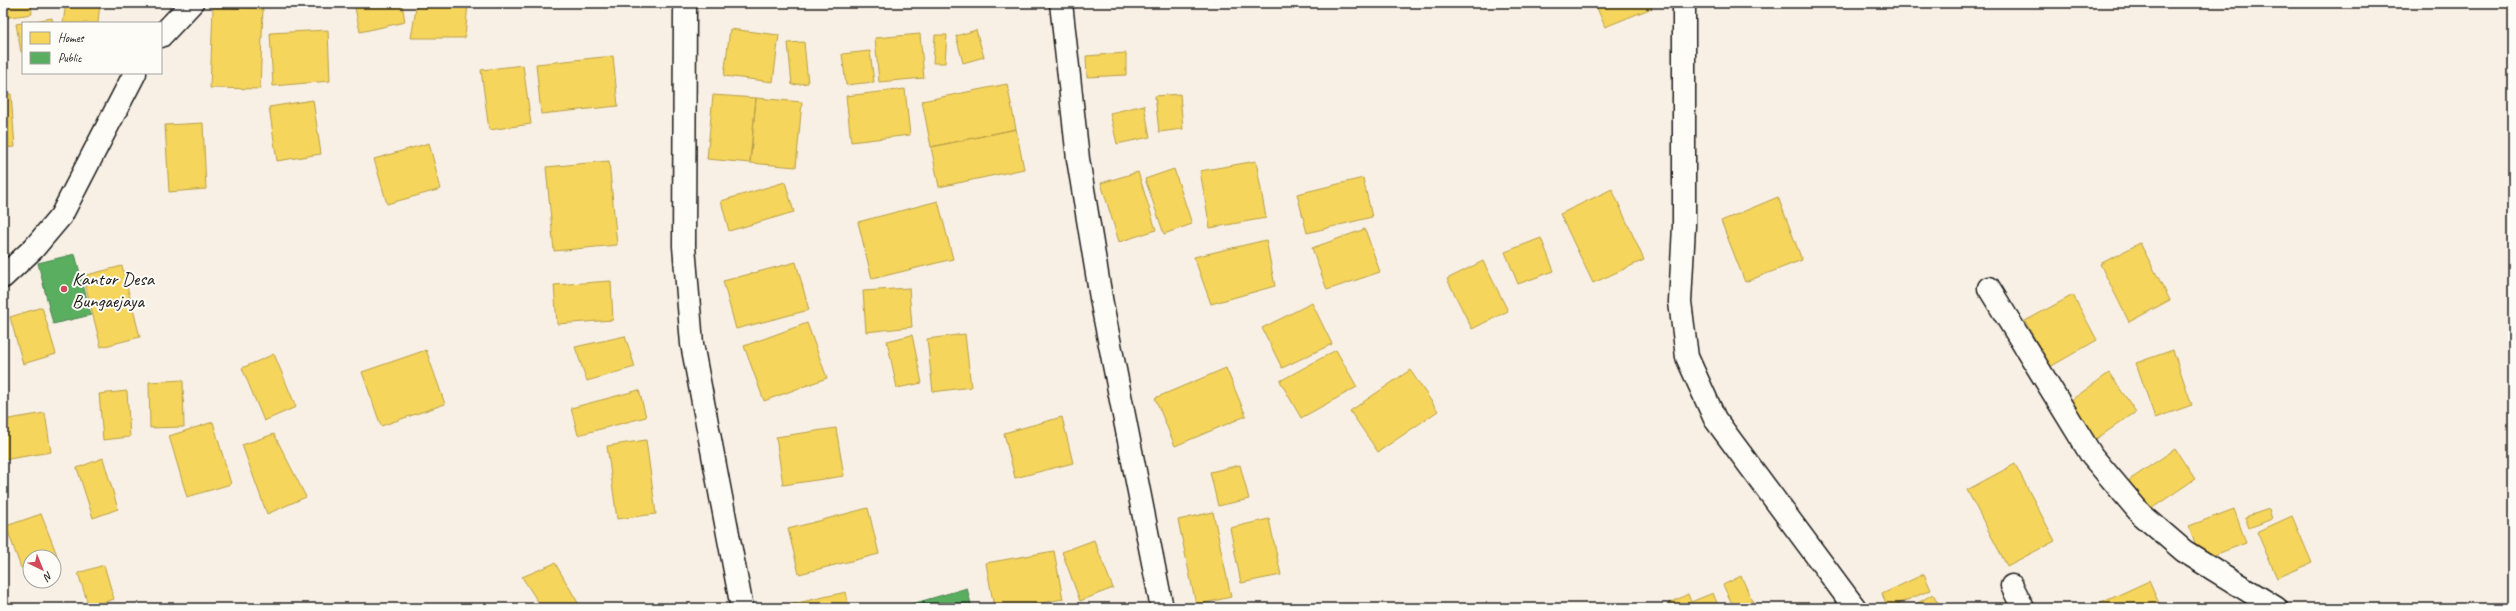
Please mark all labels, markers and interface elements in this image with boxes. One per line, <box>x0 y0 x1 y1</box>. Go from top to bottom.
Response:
legend <box>22 22 162 74</box>
text: Homes <box>58 30 85 46</box>
text: Public <box>58 50 82 66</box>
place label: Kantor Desa Bungaejaya <box>72 267 156 313</box>
marker: Kantor Desa Bungaejaya <box>59 284 69 294</box>
north arrow <box>22 549 62 589</box>
text: N <box>40 569 56 585</box>

